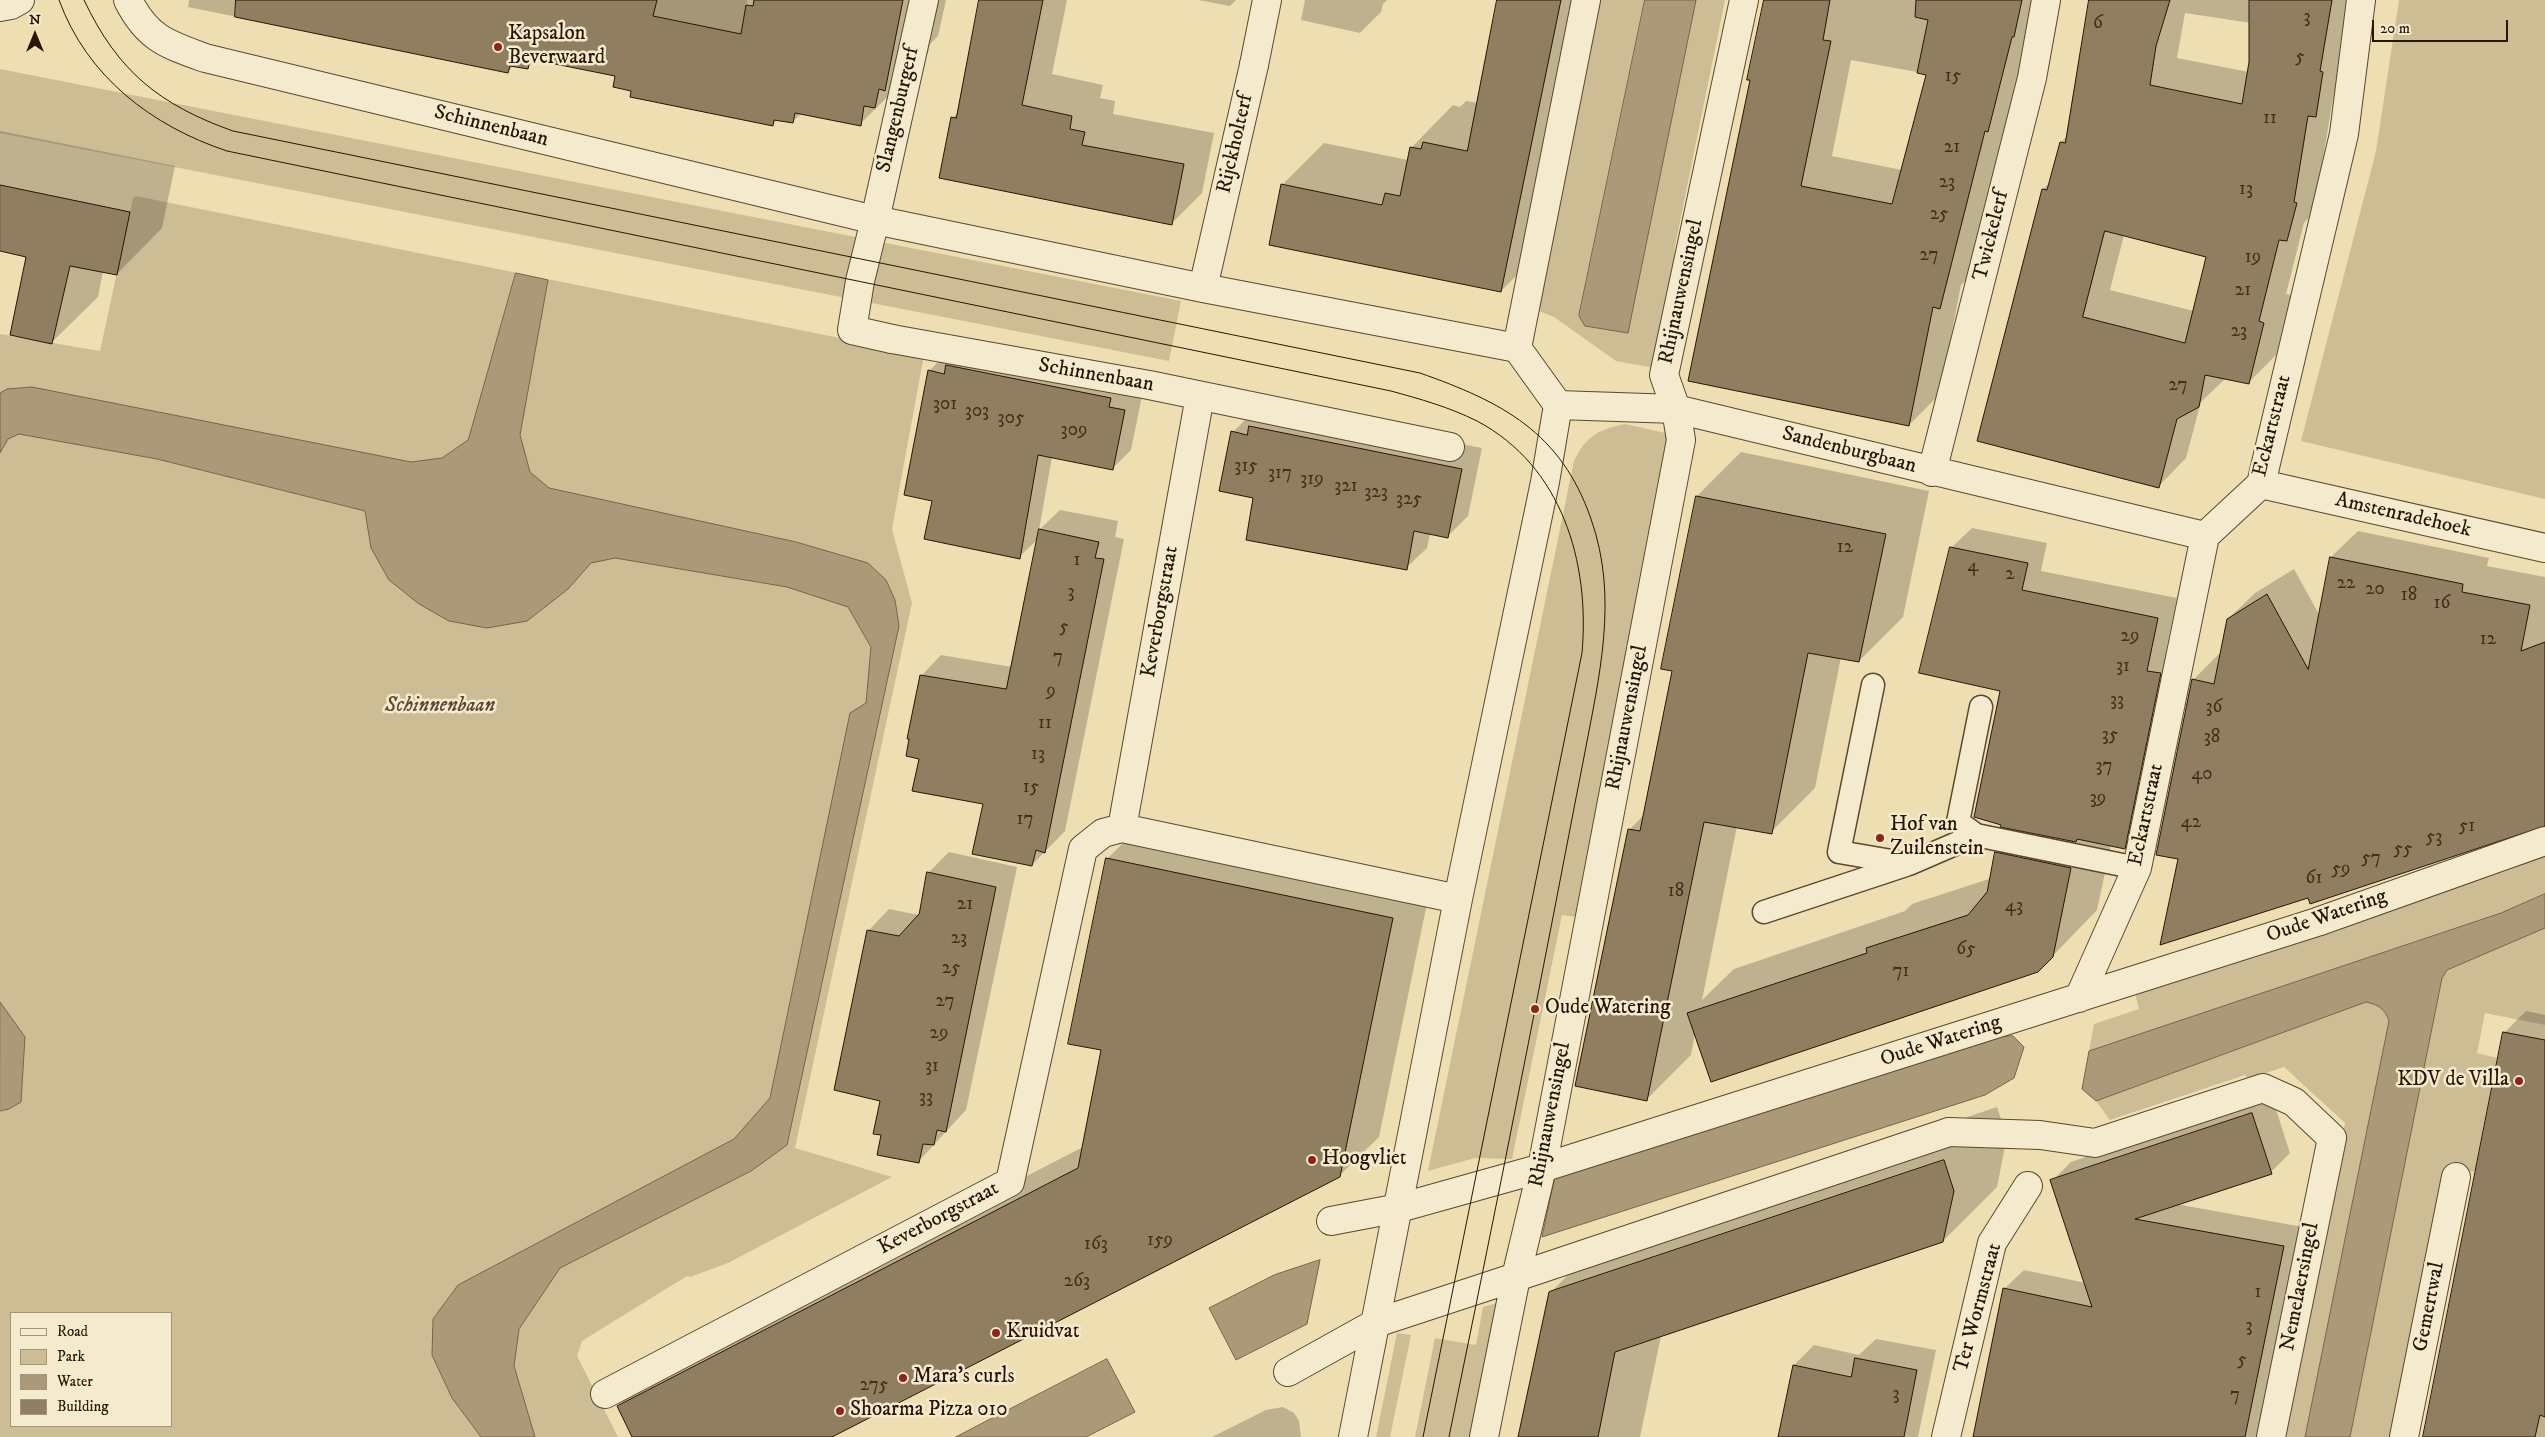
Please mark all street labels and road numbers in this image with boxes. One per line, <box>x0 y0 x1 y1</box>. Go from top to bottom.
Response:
street label: Slangenburgerf <box>872 45 926 175</box>
street label: Rijckholterf <box>1212 92 1260 196</box>
street label: Schinnenbaan <box>431 101 551 153</box>
street label: Twickelerf <box>1969 189 2015 283</box>
street label: Rhijnauwensingel <box>1654 217 1710 367</box>
street label: Schinnenbaan <box>1036 353 1156 399</box>
street label: Eckartstraat <box>2248 373 2298 479</box>
street label: Sandenburgbaan <box>1779 422 1919 480</box>
street label: Amstenradehoek <box>2333 488 2473 544</box>
street label: Keverborgstraat <box>1137 544 1185 680</box>
street label: Rhijnauwensingel <box>1602 643 1654 793</box>
street label: Eckartstraat <box>2124 762 2170 868</box>
street label: Oude Watering <box>2264 885 2390 949</box>
street label: Oude Watering <box>1877 1011 2005 1073</box>
street label: Rhijnauwensingel <box>1525 1040 1577 1190</box>
street label: Keverborgstraat <box>874 1177 1004 1261</box>
street label: Nemelaersingel <box>2276 1221 2326 1353</box>
street label: Ter Wormstraat <box>1950 1241 2008 1375</box>
street label: Gemertwal <box>2409 1260 2451 1354</box>

